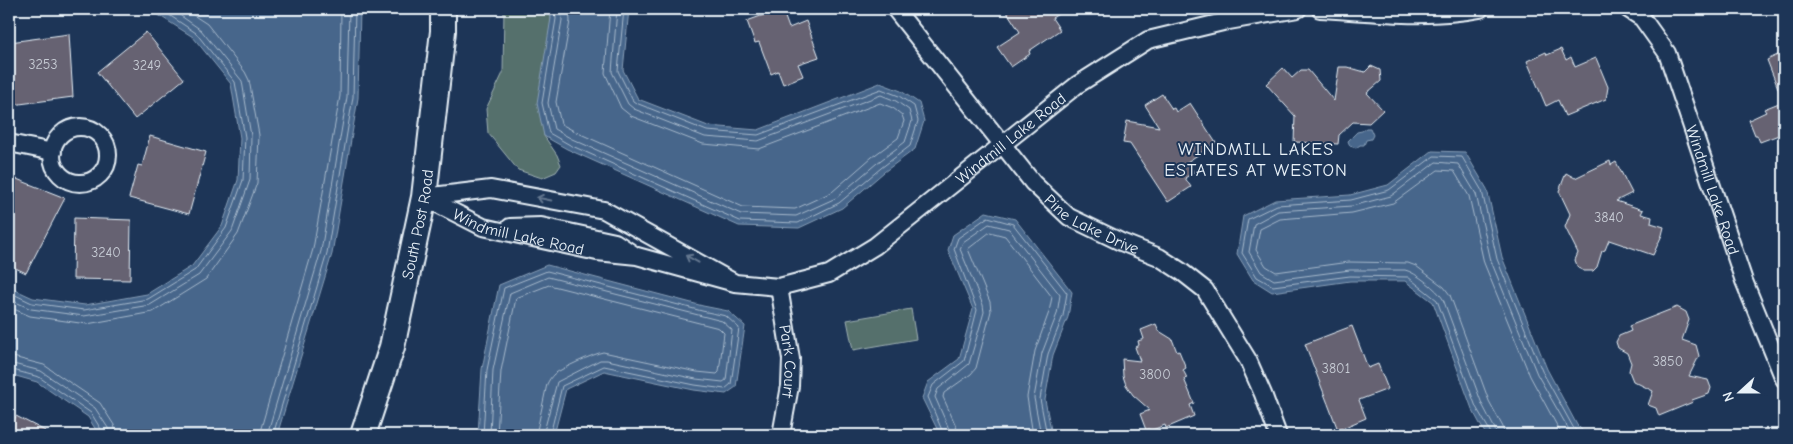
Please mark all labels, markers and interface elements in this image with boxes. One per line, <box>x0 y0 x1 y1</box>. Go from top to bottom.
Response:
house number: 3253 <box>28 56 58 73</box>
house number: 3249 <box>133 57 161 74</box>
street label: Windmill Lake Road <box>952 90 1070 188</box>
street label: Windmill Lake Road <box>1682 123 1742 257</box>
district label: WINDMILL LAKES ESTATES AT WESTON <box>1164 139 1348 181</box>
street label: South Post Road <box>399 168 437 281</box>
street label: Pine Lake Drive <box>1041 191 1141 258</box>
one-way arrow <box>536 194 552 203</box>
street label: Windmill Lake Road <box>450 205 586 259</box>
house number: 3840 <box>1594 209 1624 226</box>
house number: 3240 <box>91 244 121 261</box>
one-way arrow <box>685 254 700 264</box>
street label: Park Court <box>775 323 799 399</box>
house number: 3850 <box>1653 353 1683 370</box>
house number: 3801 <box>1322 360 1350 377</box>
house number: 3800 <box>1139 366 1171 383</box>
north arrow <box>1716 366 1766 416</box>
text: N <box>1719 389 1738 404</box>

